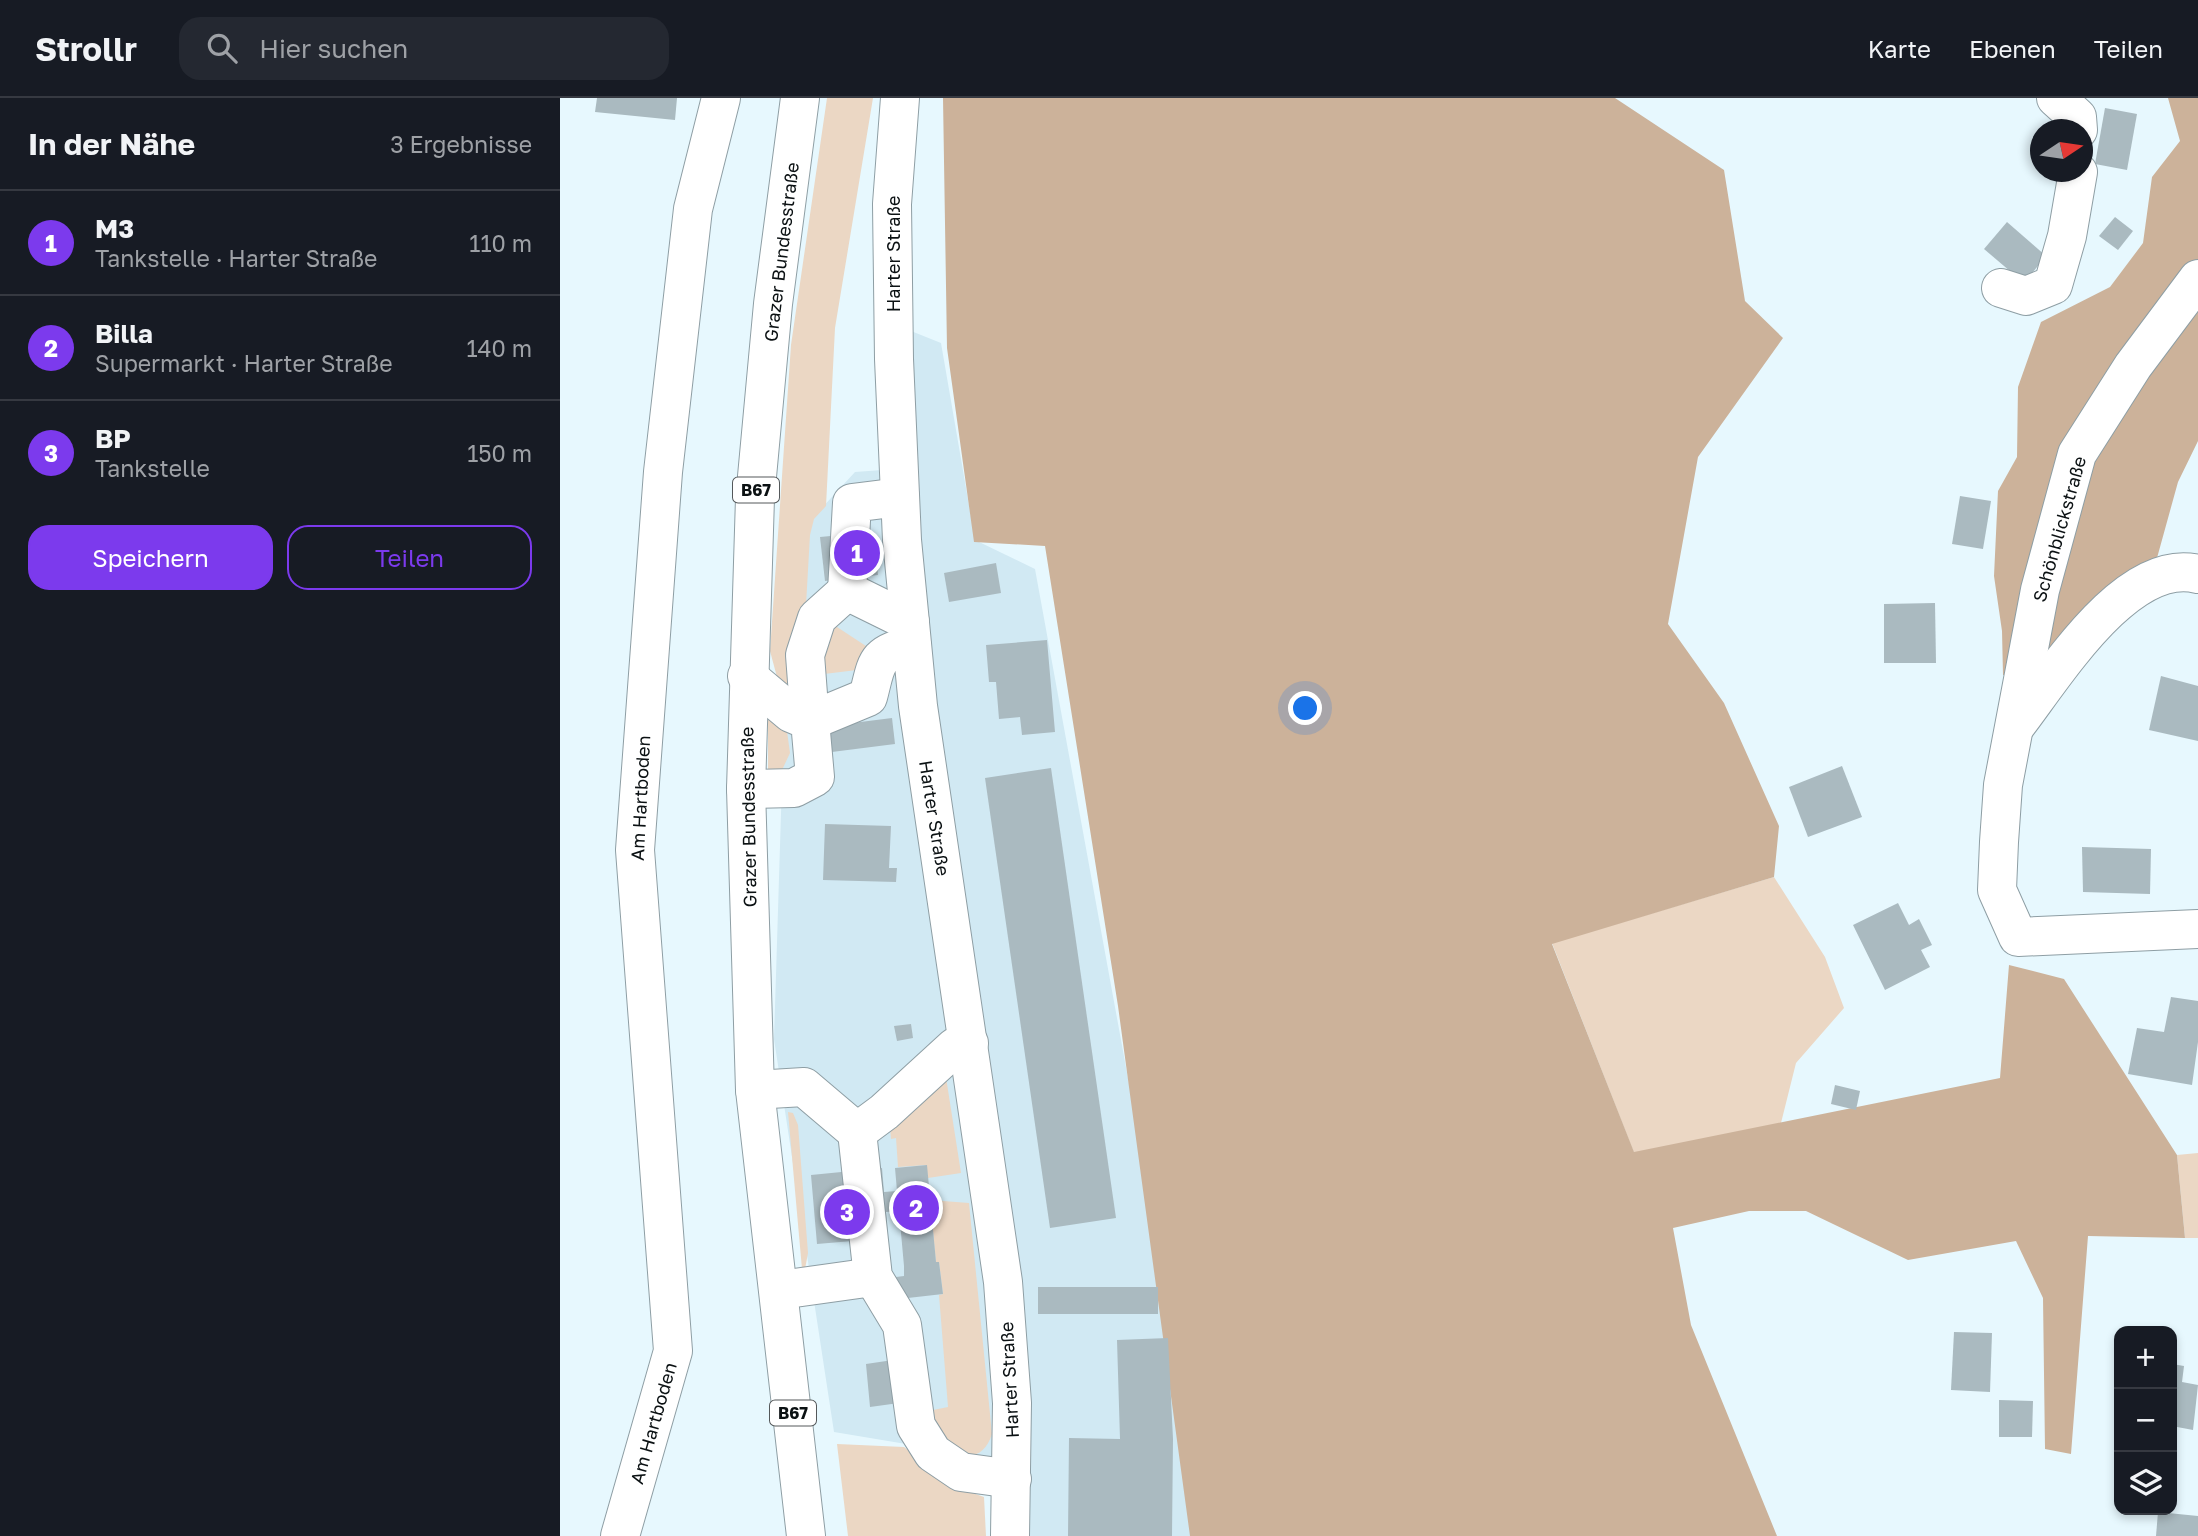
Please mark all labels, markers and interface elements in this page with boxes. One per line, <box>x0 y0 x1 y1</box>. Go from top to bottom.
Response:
search box <box>179 17 669 80</box>
text: Strollr <box>35 29 137 68</box>
icon: search <box>203 29 241 67</box>
text: Hier suchen <box>259 33 408 64</box>
text: Karte <box>1868 34 1931 63</box>
text: Ebenen <box>1969 34 2056 63</box>
text: Teilen <box>2094 34 2163 63</box>
north arrow <box>2030 119 2093 182</box>
text: In der Nähe <box>28 126 195 162</box>
text: 3 Ergebnisse <box>390 130 532 158</box>
street label: Grazer Bundesstraße <box>759 161 803 343</box>
street label: Harter Straße <box>882 196 904 312</box>
text: M3 <box>95 213 134 244</box>
text: 1 <box>45 229 57 257</box>
text: 110 m <box>469 229 532 257</box>
text: Tankstelle · Harter Straße <box>95 244 377 272</box>
text: Billa <box>95 318 153 349</box>
text: 2 <box>44 334 58 362</box>
text: 140 m <box>466 334 532 362</box>
text: Supermarkt · Harter Straße <box>95 349 393 377</box>
text: BP <box>95 423 131 454</box>
text: 3 <box>44 439 58 467</box>
text: 150 m <box>467 439 532 467</box>
text: Tankstelle <box>95 454 210 482</box>
street label: Schönblickstraße <box>2028 454 2090 604</box>
road number: B67 <box>733 478 779 502</box>
button: Speichern <box>28 525 273 590</box>
button: Teilen <box>287 525 532 590</box>
pin: 1 <box>834 527 880 579</box>
your location <box>1288 691 1322 725</box>
street label: Grazer Bundesstraße <box>735 727 761 907</box>
street label: Am Hartboden <box>626 735 654 861</box>
street label: Harter Straße <box>915 759 955 877</box>
pin: 2 <box>893 1182 939 1234</box>
pin: 3 <box>824 1186 870 1238</box>
street label: Harter Straße <box>995 1321 1023 1439</box>
map controls <box>2114 1326 2177 1515</box>
button: + <box>2114 1326 2177 1389</box>
street label: Am Hartboden <box>625 1360 681 1486</box>
button: − <box>2114 1389 2177 1452</box>
road number: B67 <box>770 1400 816 1426</box>
button: layers <box>2114 1452 2177 1515</box>

